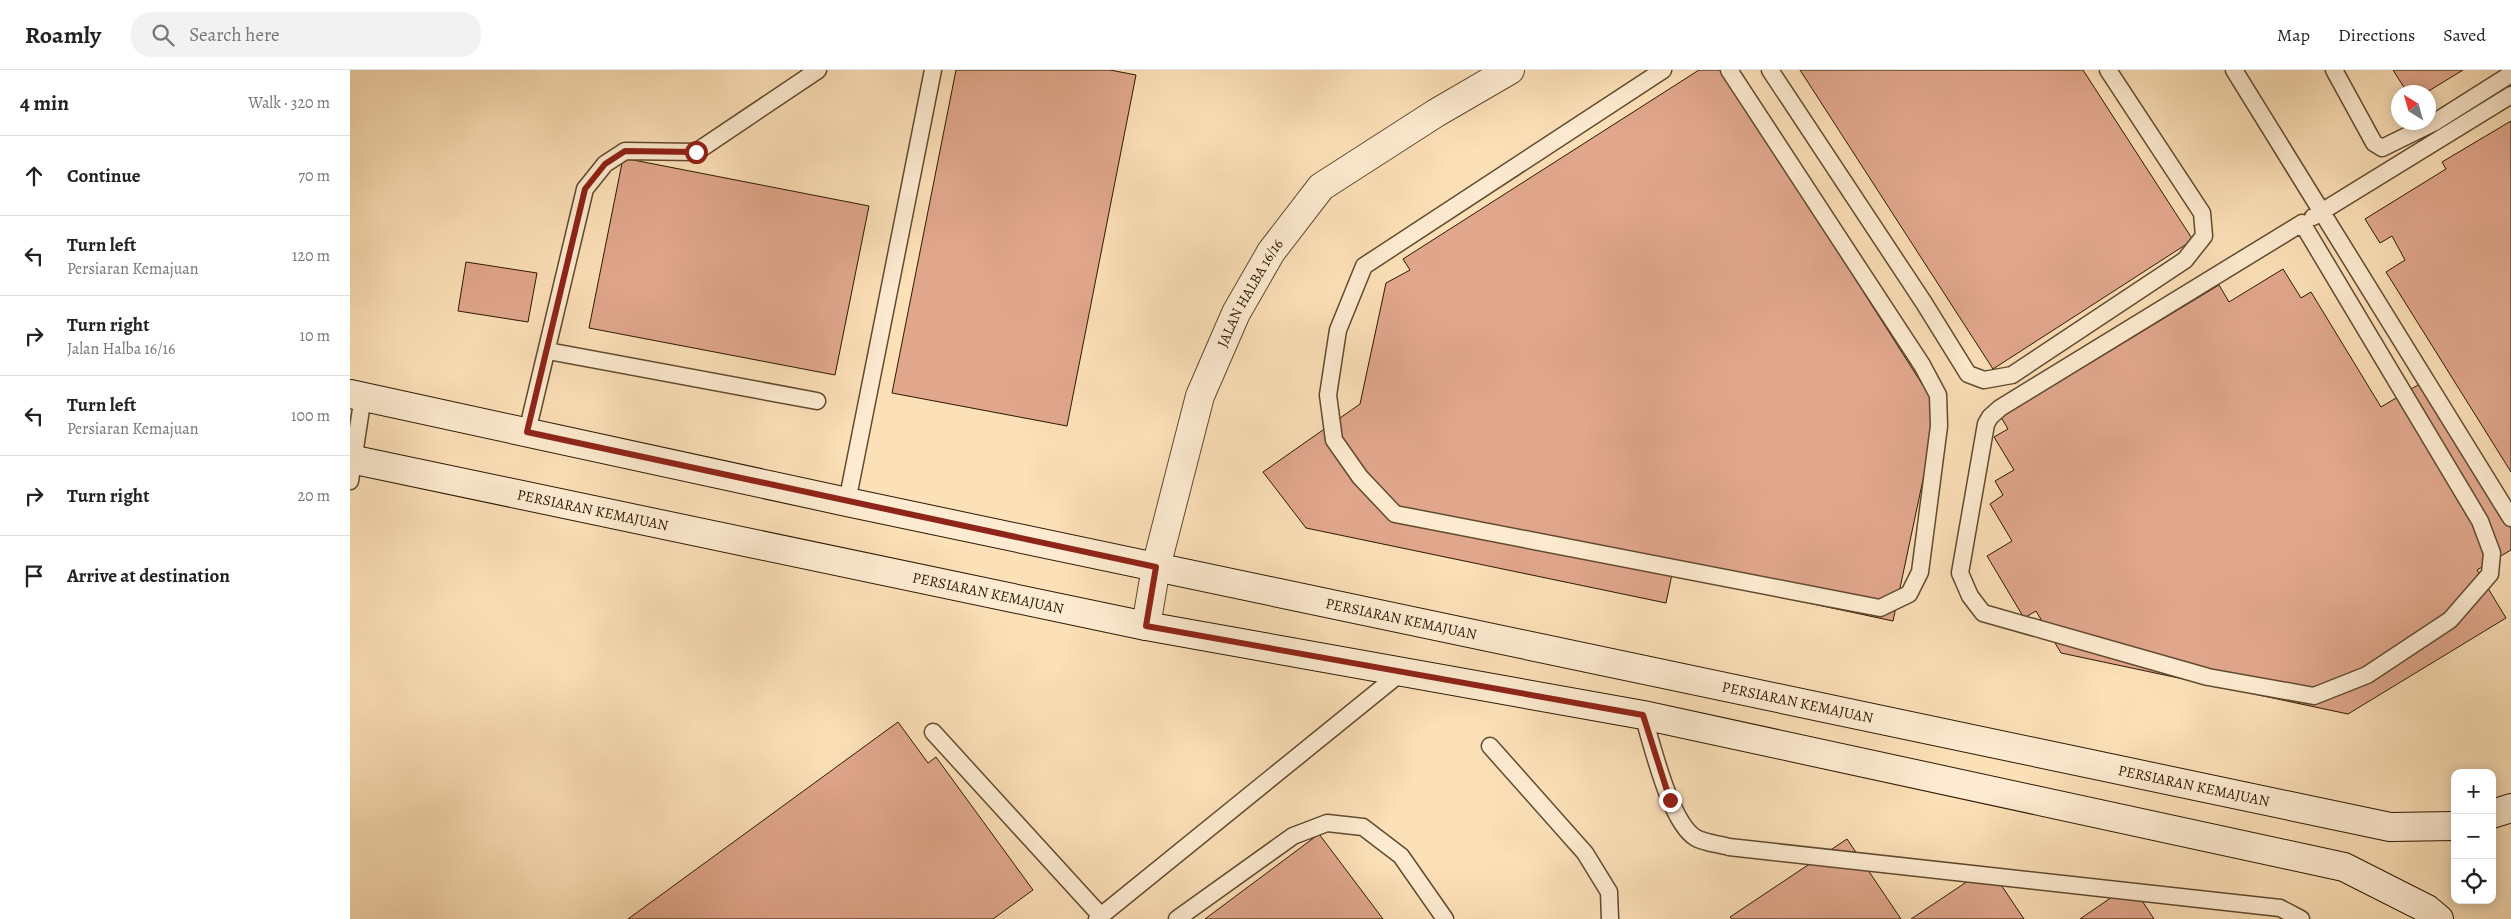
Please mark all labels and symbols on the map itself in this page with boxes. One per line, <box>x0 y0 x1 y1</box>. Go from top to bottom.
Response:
north arrow <box>2391 85 2436 130</box>
route start <box>685 141 708 164</box>
street label: JALAN HALBA 16/16 <box>1212 234 1288 350</box>
street label: PERSIARAN KEMAJUAN <box>515 484 670 536</box>
street label: PERSIARAN KEMAJUAN <box>911 567 1066 619</box>
street label: PERSIARAN KEMAJUAN <box>1324 593 1479 644</box>
street label: PERSIARAN KEMAJUAN <box>1720 677 1875 728</box>
street label: PERSIARAN KEMAJUAN <box>2116 760 2272 811</box>
route end <box>1659 789 1682 812</box>

